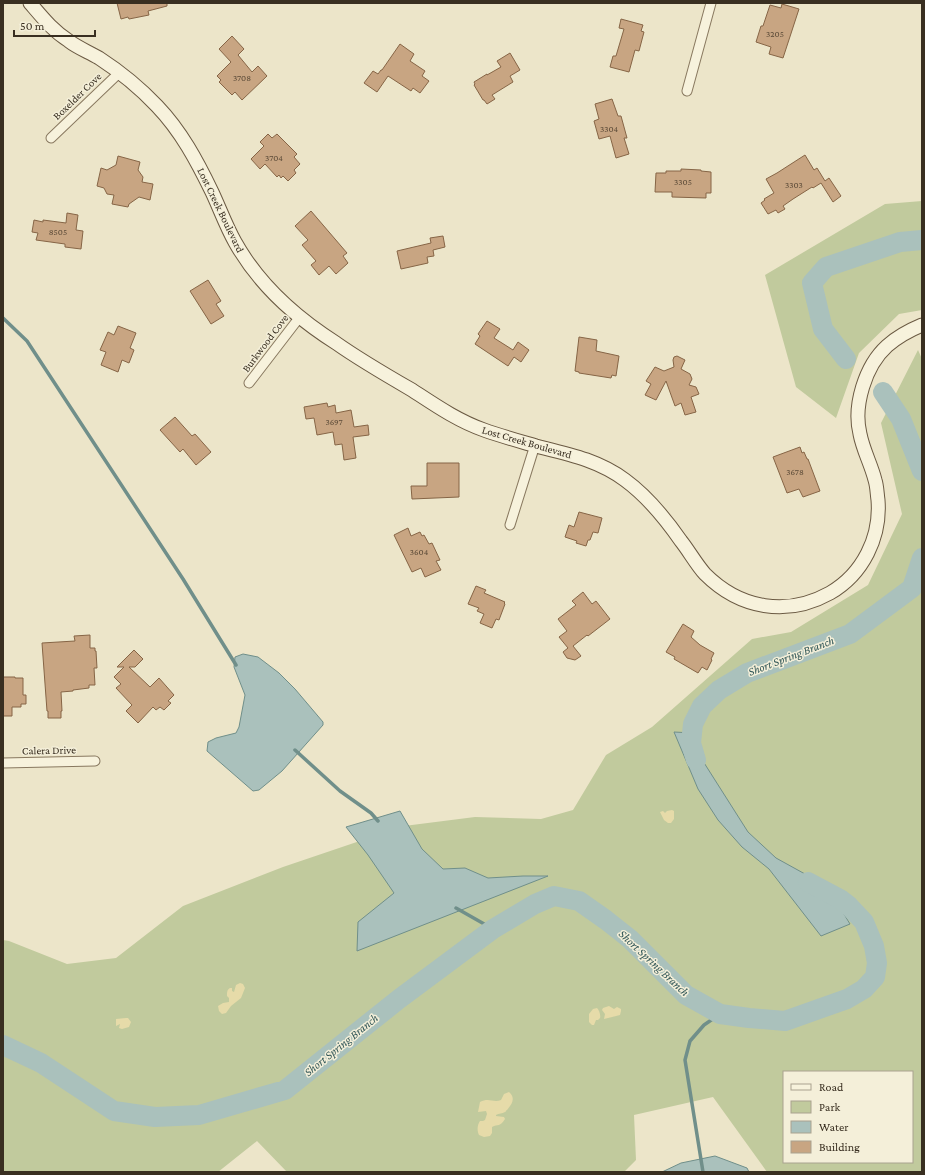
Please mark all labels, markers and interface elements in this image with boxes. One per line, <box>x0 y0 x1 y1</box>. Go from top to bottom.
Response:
scale bar <box>14 12 95 38</box>
text: 50 m <box>20 19 45 33</box>
house number: 3205 <box>766 29 784 39</box>
street label: Boxelder Cove <box>50 70 104 122</box>
house number: 3708 <box>233 73 251 83</box>
house number: 3304 <box>600 124 618 134</box>
house number: 3704 <box>265 153 283 163</box>
street label: Lost Creek Boulevard <box>195 166 247 254</box>
house number: 3305 <box>674 177 692 187</box>
house number: 3303 <box>785 180 803 190</box>
house number: 8505 <box>49 227 67 237</box>
street label: Burkwood Cove <box>239 312 291 374</box>
house number: 3697 <box>325 417 343 427</box>
street label: Lost Creek Boulevard <box>481 423 573 461</box>
house number: 3678 <box>786 467 804 477</box>
house number: 3604 <box>410 547 429 557</box>
water label: Short Spring Branch <box>746 633 836 679</box>
street label: Calera Drive <box>22 744 76 756</box>
water label: Short Spring Branch <box>616 927 692 999</box>
water label: Short Spring Branch <box>301 1011 381 1079</box>
legend <box>783 1071 913 1163</box>
text: Road <box>819 1080 844 1094</box>
text: Park <box>819 1100 841 1114</box>
text: Water <box>819 1120 849 1134</box>
text: Building <box>819 1140 860 1154</box>

